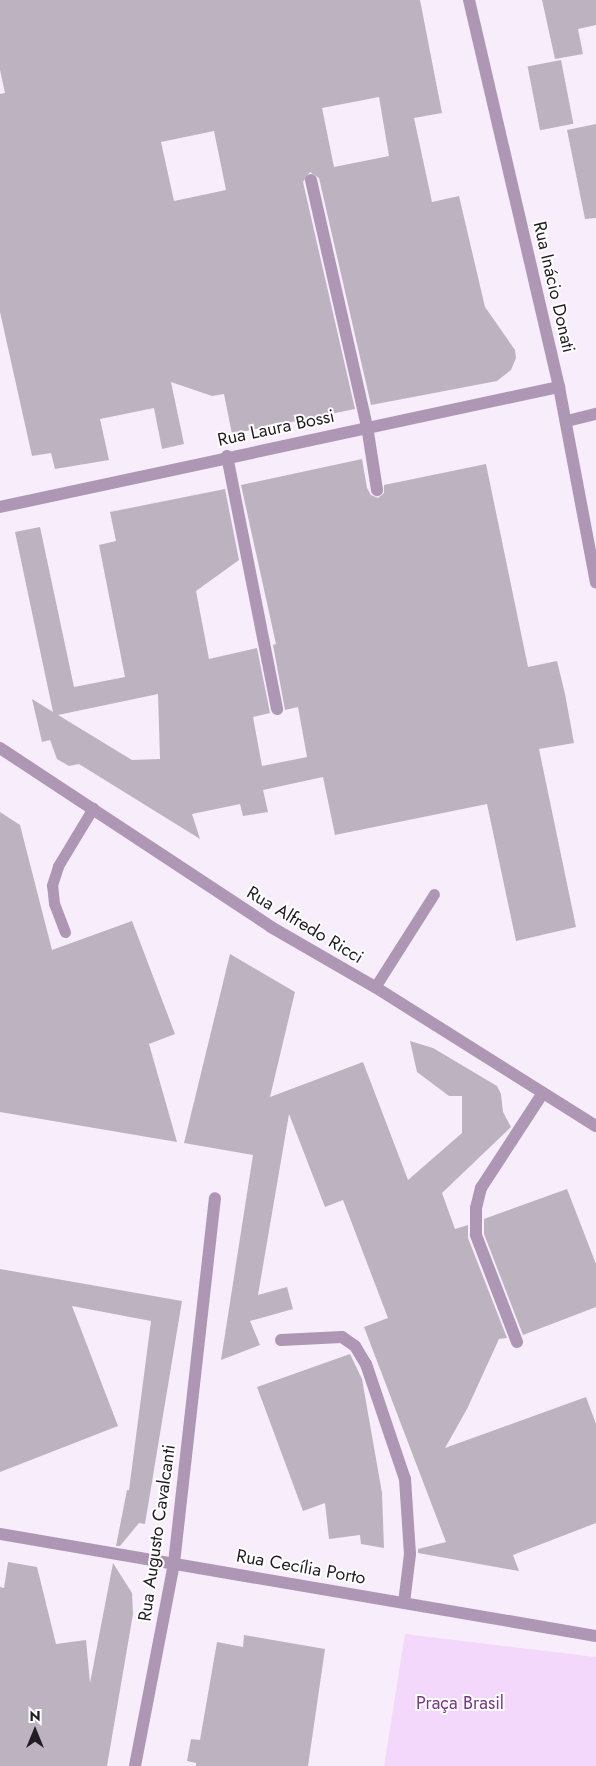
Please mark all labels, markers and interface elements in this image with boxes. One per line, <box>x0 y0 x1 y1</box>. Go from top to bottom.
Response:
street label: Rua Inácio Donati <box>528 219 580 355</box>
street label: Rua Laura Bossi <box>216 405 336 451</box>
street label: Rua Alfredo Ricci <box>243 882 367 968</box>
street label: Rua Augusto Cavalcanti <box>134 1443 180 1623</box>
street label: Rua Cecília Porto <box>235 1545 367 1589</box>
park label: Praça Brasil <box>416 1692 504 1714</box>
north arrow <box>10 1706 60 1756</box>
text: N <box>29 1706 41 1726</box>

